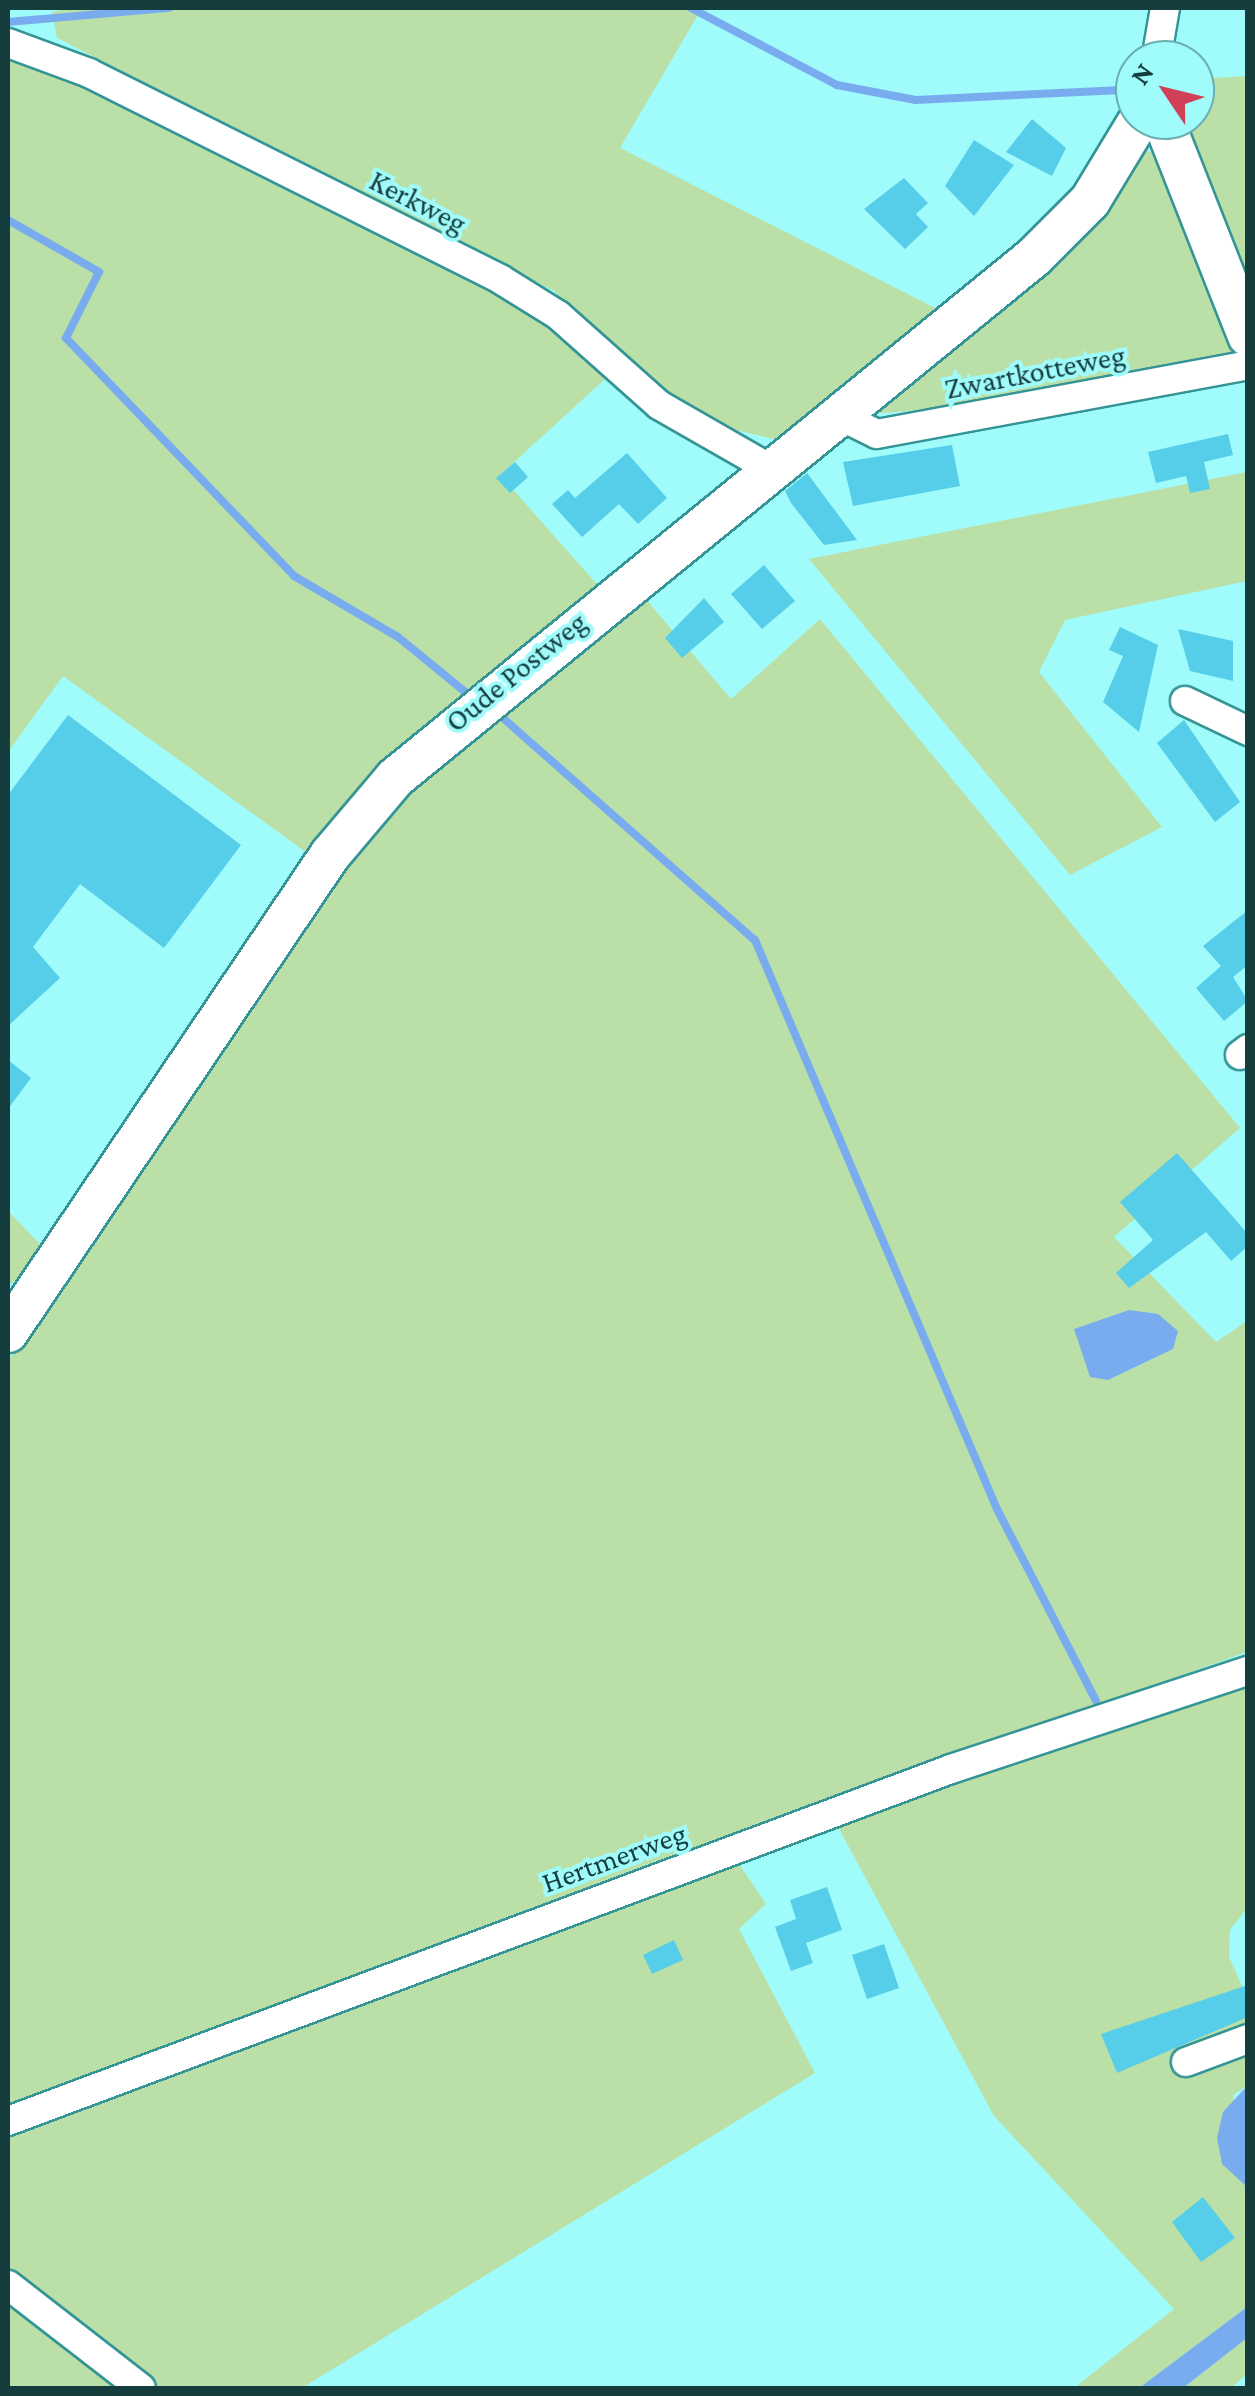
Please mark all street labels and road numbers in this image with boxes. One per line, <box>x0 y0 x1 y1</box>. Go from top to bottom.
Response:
street label: Kerkweg <box>364 162 472 242</box>
street label: Zwartkotteweg <box>942 337 1128 407</box>
street label: Oude Postweg <box>438 604 594 740</box>
street label: Hertmerweg <box>537 1815 691 1901</box>

